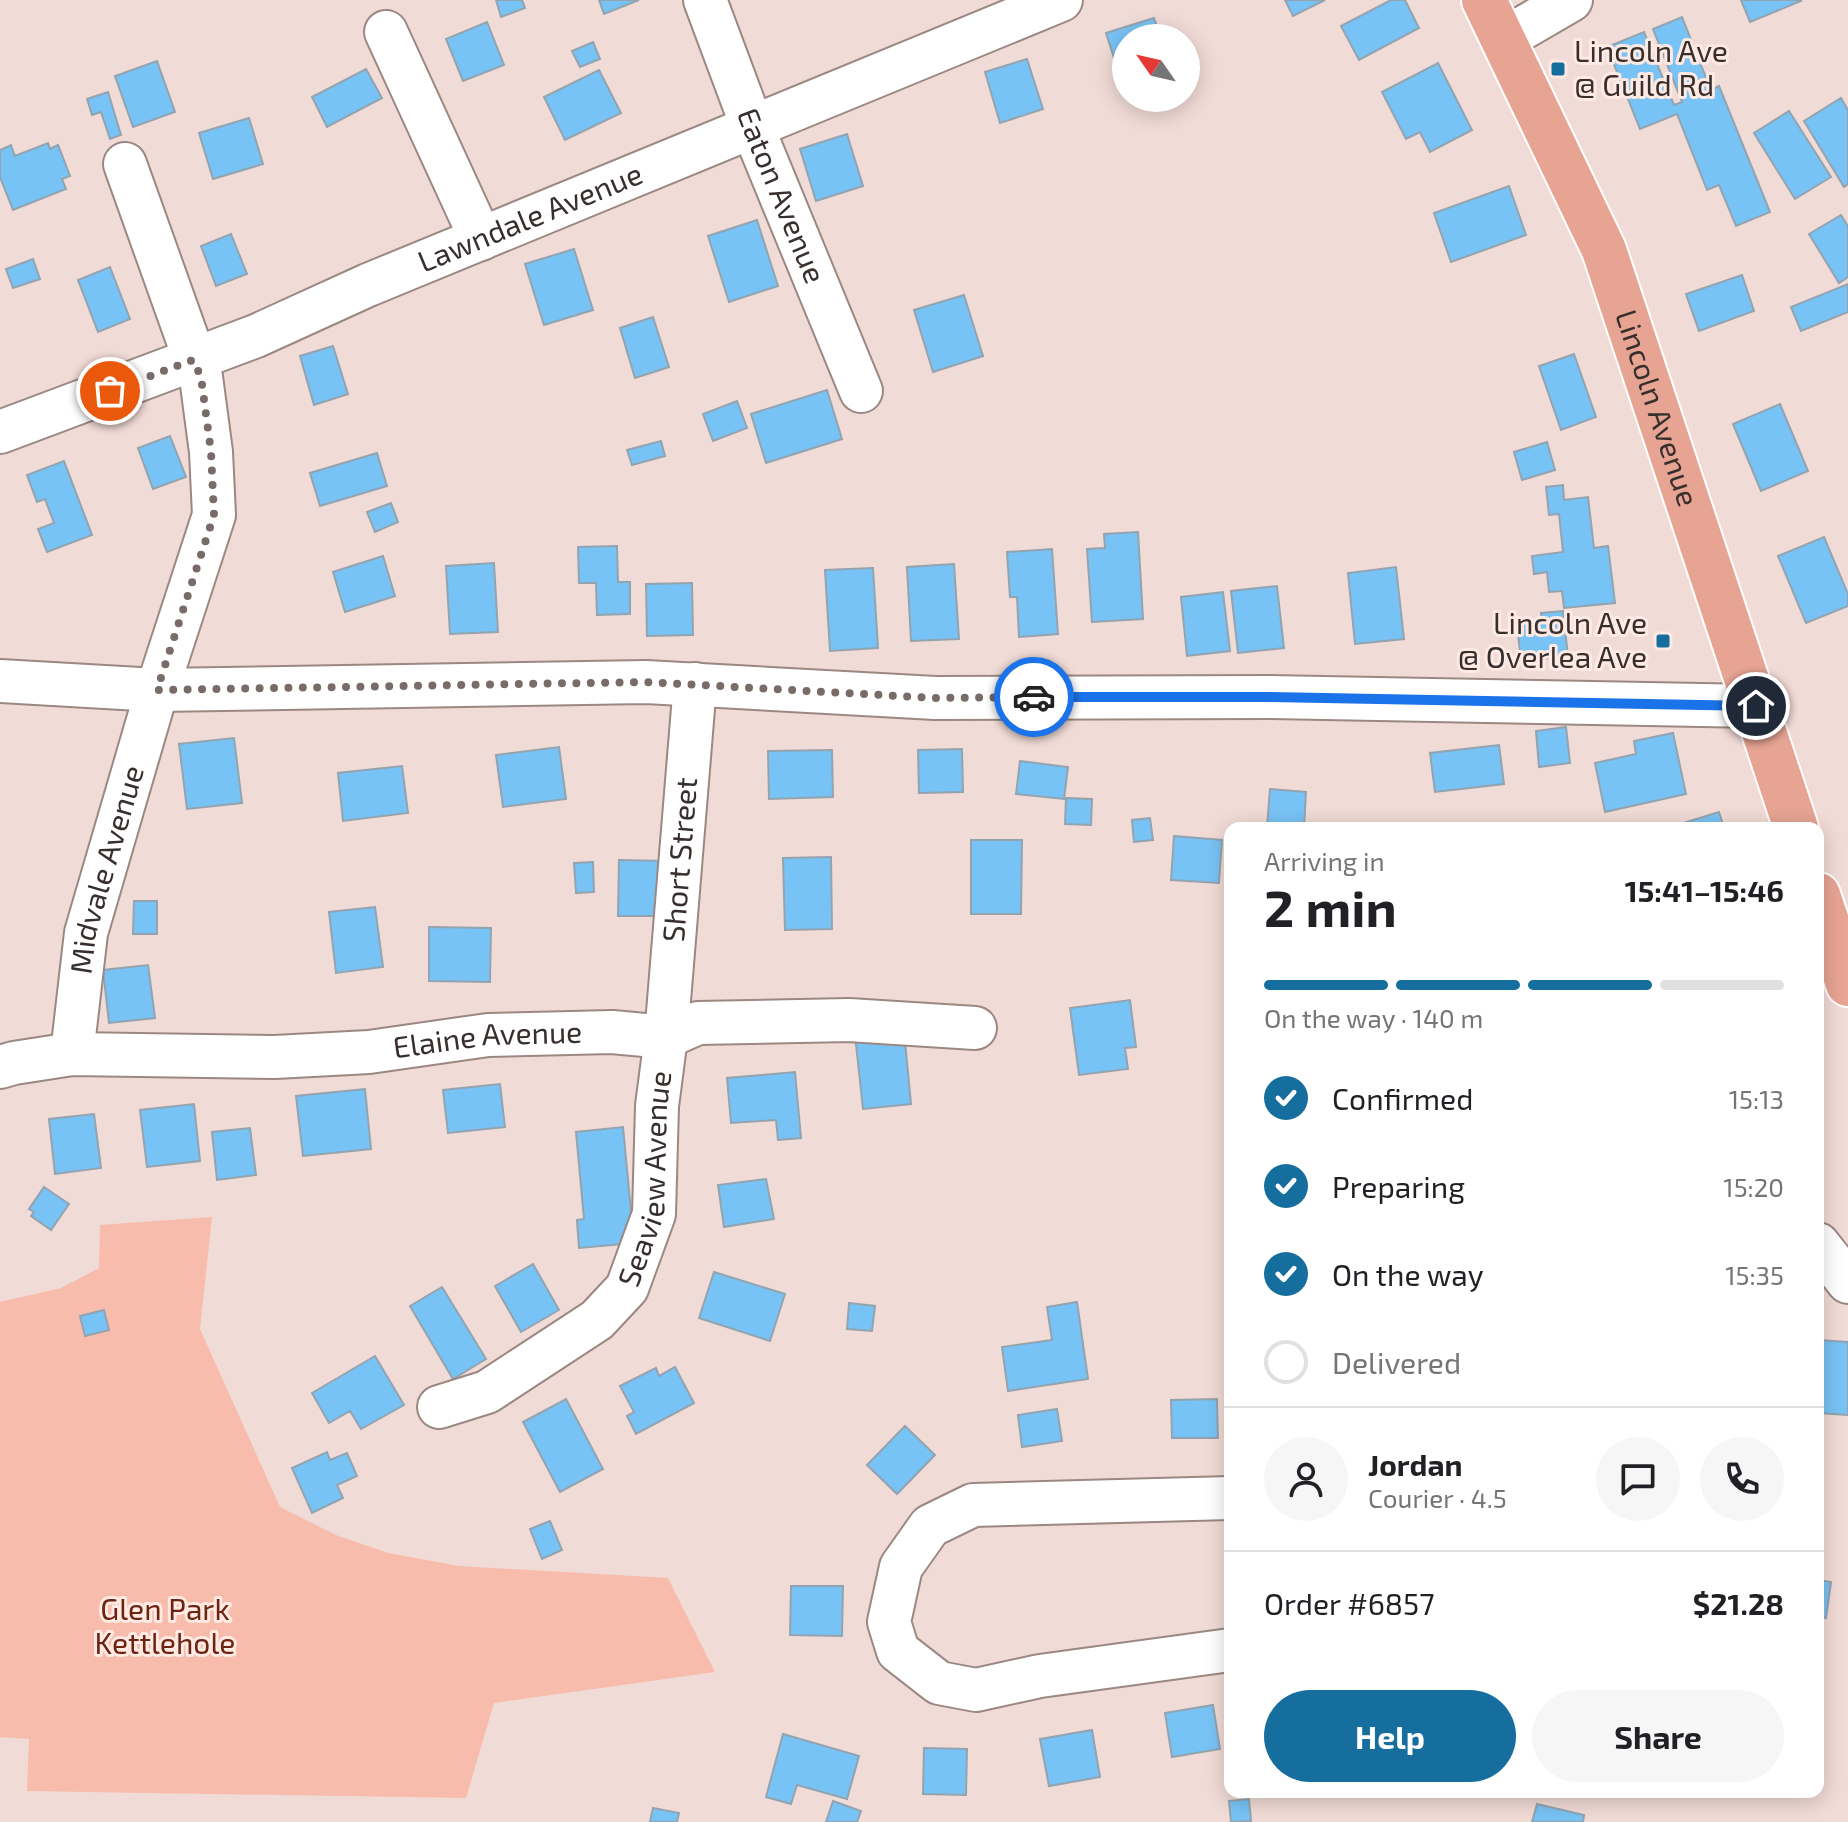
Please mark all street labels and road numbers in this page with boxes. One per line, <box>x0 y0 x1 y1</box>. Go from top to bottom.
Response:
street label: Eaton Avenue <box>731 103 835 288</box>
street label: Lawndale Avenue <box>412 154 647 279</box>
street label: Lincoln Avenue <box>1609 305 1708 510</box>
street label: Midvale Avenue <box>61 761 150 976</box>
street label: Short Street <box>654 776 703 943</box>
street label: Elaine Avenue <box>391 1013 583 1064</box>
street label: Seaview Avenue <box>609 1068 677 1291</box>

